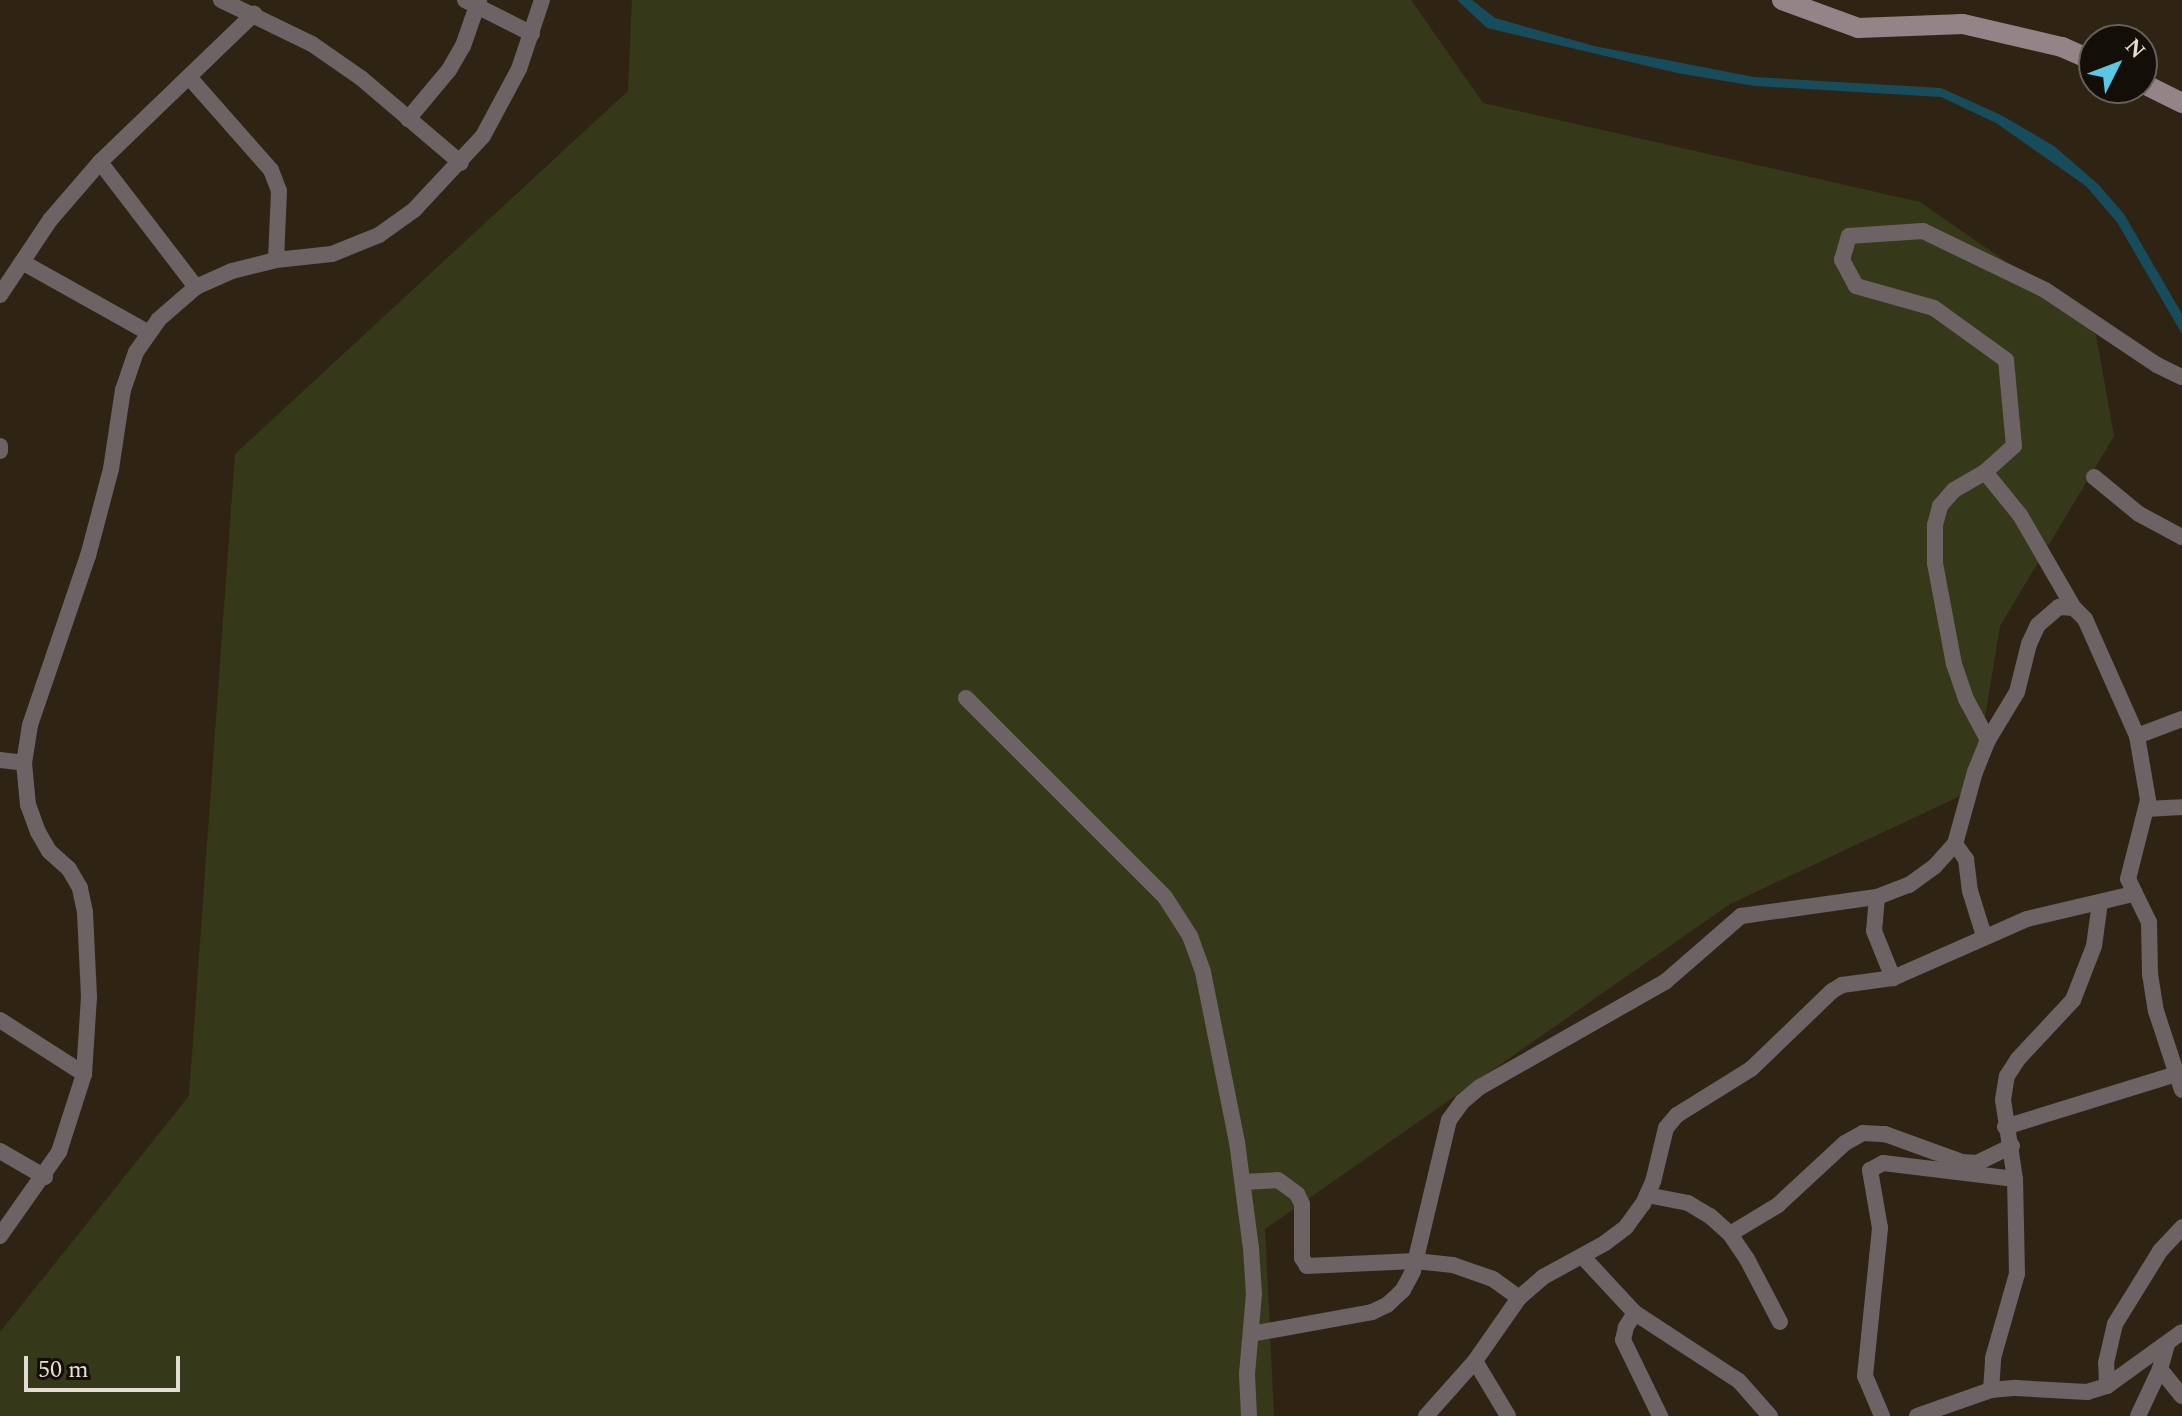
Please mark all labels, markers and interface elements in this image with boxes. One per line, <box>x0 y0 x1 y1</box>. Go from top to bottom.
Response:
north arrow <box>2078 24 2158 104</box>
text: N <box>2116 31 2153 67</box>
scale bar <box>28 1340 184 1390</box>
text: 50 m <box>38 1352 89 1388</box>

